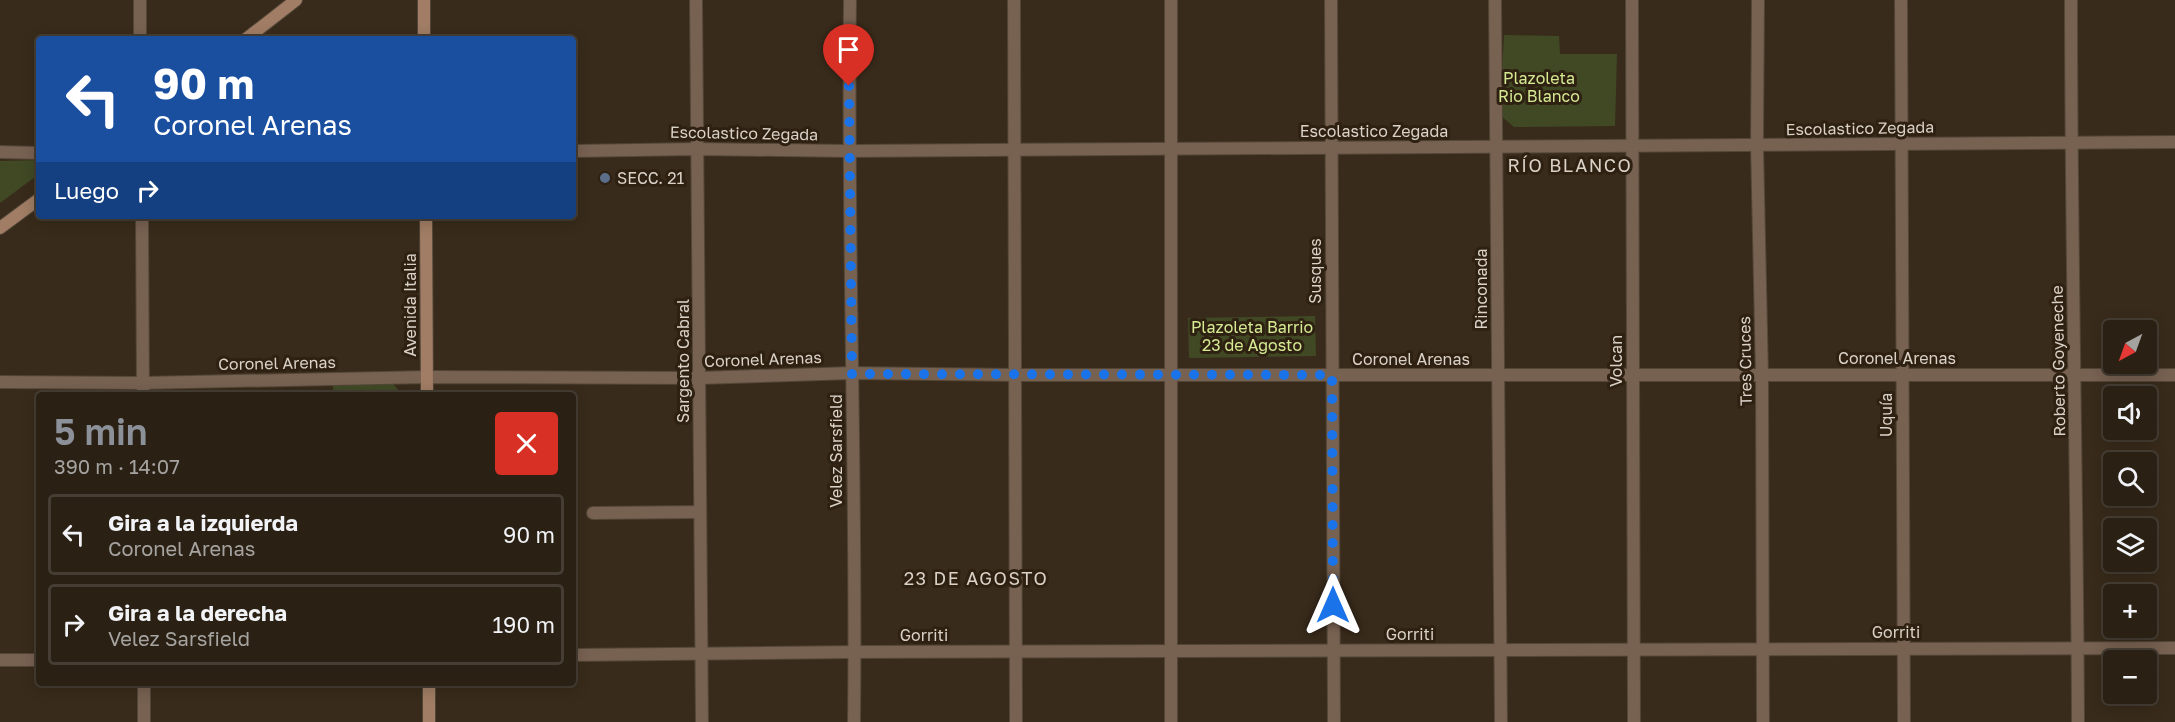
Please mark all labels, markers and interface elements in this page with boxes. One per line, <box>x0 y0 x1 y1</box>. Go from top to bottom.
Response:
pin <box>823 24 874 86</box>
icon: arrive <box>832 33 865 66</box>
text: 90 m <box>153 58 254 108</box>
icon: left <box>54 60 132 138</box>
park label: Plazoleta Rio Blanco <box>1498 68 1580 106</box>
text: Coronel Arenas <box>153 109 352 141</box>
street label: Escolastico Zegada <box>1786 117 1934 139</box>
street label: Escolastico Zegada <box>1300 121 1448 141</box>
street label: Escolastico Zegada <box>670 122 818 144</box>
district label: RÍO BLANCO <box>1508 154 1632 176</box>
place label: SECC. 21 <box>617 168 684 188</box>
marker: SECC. 21 <box>598 171 612 185</box>
icon: right <box>131 174 164 207</box>
text: Luego <box>54 177 119 204</box>
street label: Susques <box>1305 238 1325 304</box>
street label: Rinconada <box>1471 248 1491 330</box>
street label: Avenida Italia <box>400 253 420 357</box>
street label: Roberto Goyeneche <box>2047 285 2069 437</box>
street label: Sargento Cabral <box>673 299 693 423</box>
street label: Tres Cruces <box>1734 316 1756 406</box>
park label: Plazoleta Barrio 23 de Agosto <box>1191 317 1313 355</box>
north arrow <box>2103 320 2157 374</box>
map controls <box>2103 320 2157 704</box>
street label: Volcan <box>1606 335 1626 387</box>
street label: Coronel Arenas <box>704 347 822 371</box>
street label: Coronel Arenas <box>1838 348 1956 368</box>
street label: Coronel Arenas <box>1352 349 1470 369</box>
street label: Coronel Arenas <box>218 352 336 374</box>
button: sound <box>2103 386 2157 440</box>
street label: Uquía <box>1876 393 1896 437</box>
street label: Velez Sarsfield <box>826 394 846 508</box>
text: 5 min <box>54 410 148 453</box>
button: close <box>495 412 558 475</box>
button: search <box>2103 452 2157 506</box>
text: 390 m · 14:07 <box>54 454 180 478</box>
text: Gira a la izquierda <box>108 509 298 536</box>
icon: left <box>57 518 90 551</box>
button: layers <box>2103 518 2157 572</box>
text: 90 m <box>503 521 555 548</box>
text: Coronel Arenas <box>108 536 255 560</box>
district label: 23 DE AGOSTO <box>904 567 1048 589</box>
position arrow <box>1301 573 1365 637</box>
button: + <box>2103 584 2157 638</box>
text: Gira a la derecha <box>108 599 287 626</box>
icon: right <box>57 608 90 641</box>
text: 190 m <box>492 611 555 638</box>
street label: Gorriti <box>1872 622 1920 642</box>
street label: Gorriti <box>1386 624 1434 644</box>
street label: Gorriti <box>900 625 948 645</box>
text: Velez Sarsfield <box>108 626 250 650</box>
button: − <box>2103 650 2157 704</box>

